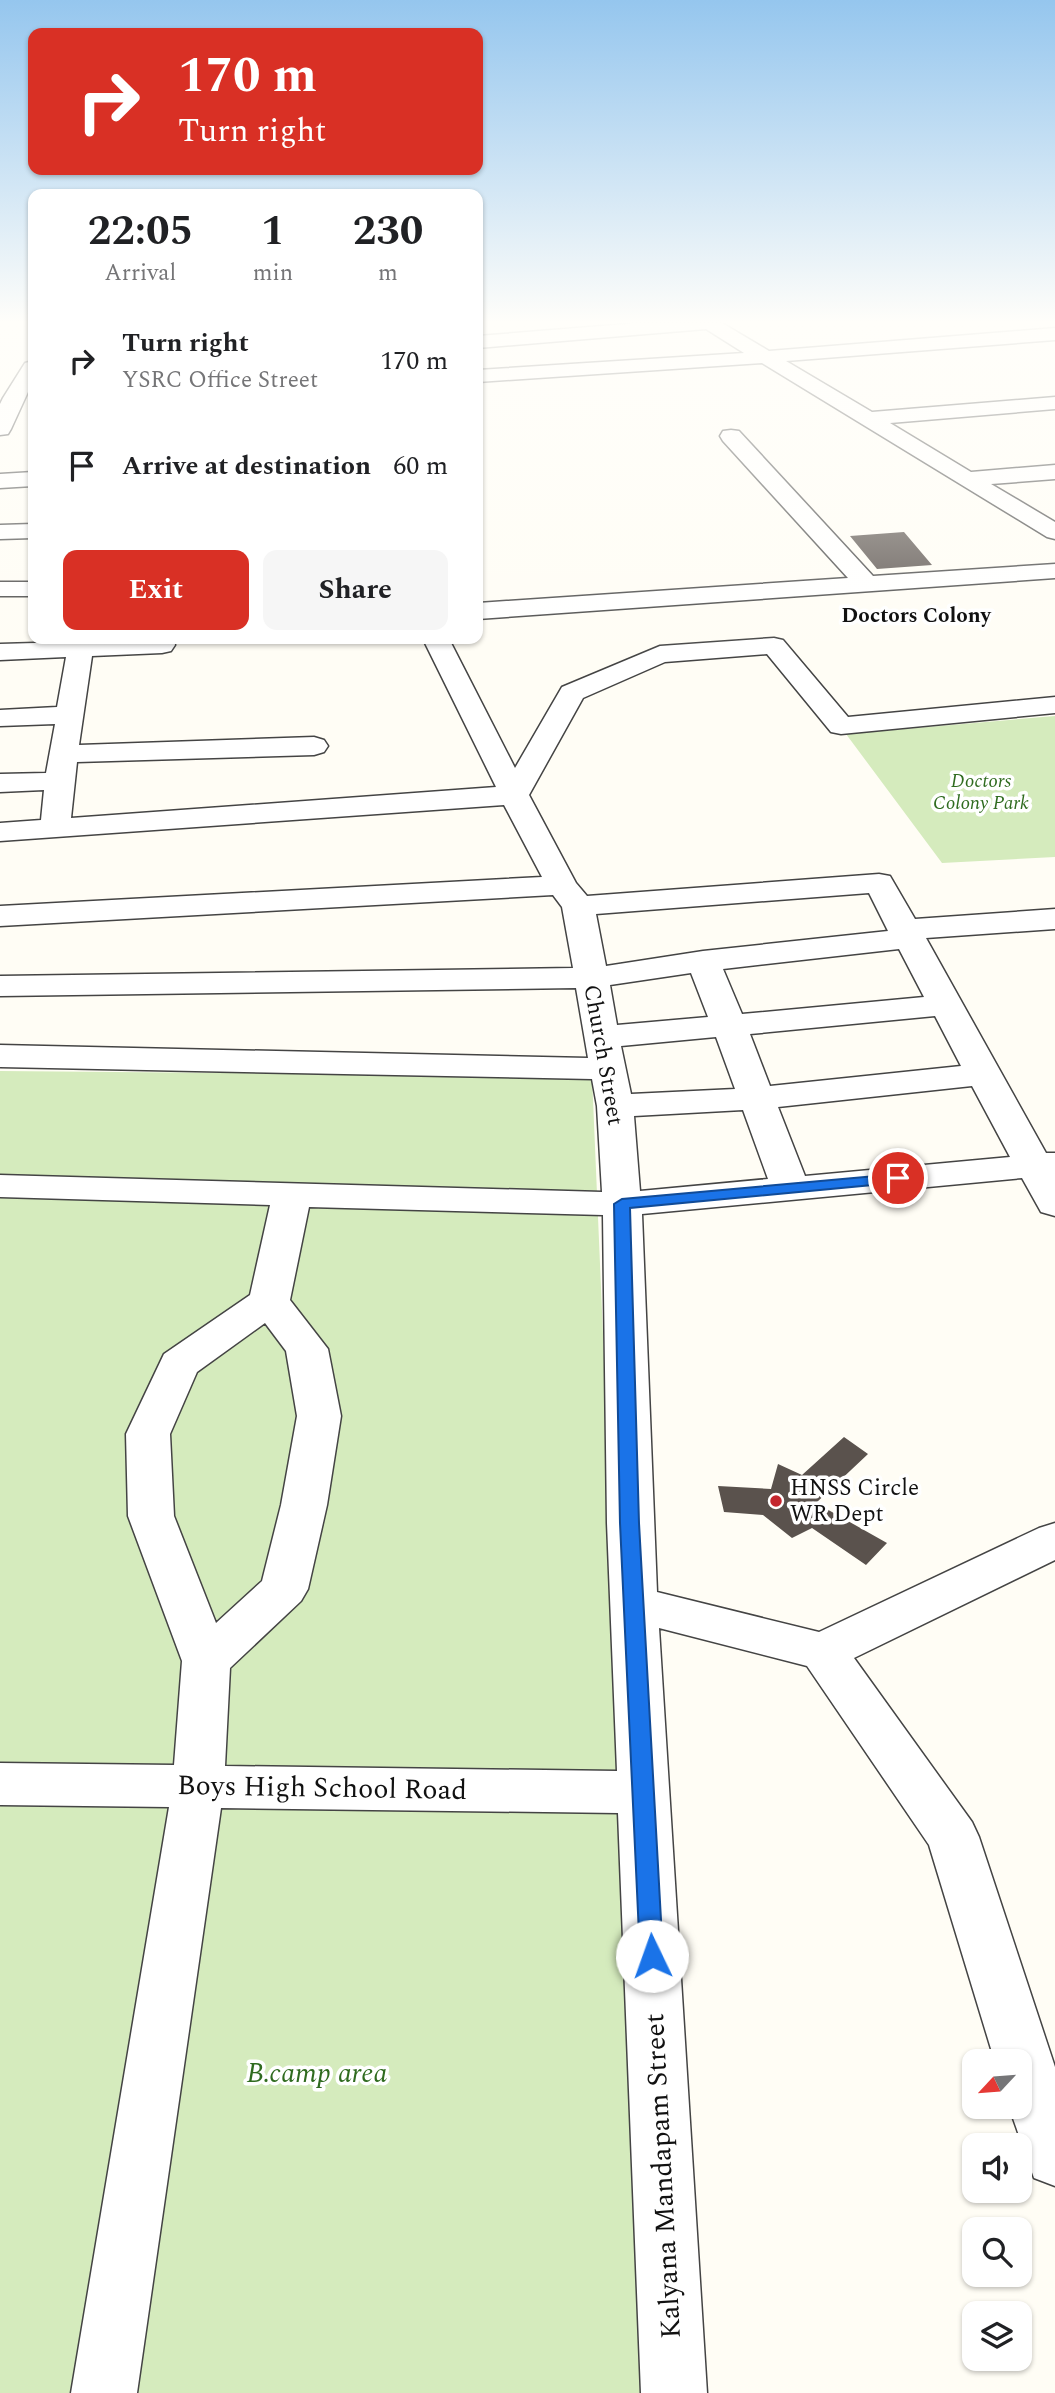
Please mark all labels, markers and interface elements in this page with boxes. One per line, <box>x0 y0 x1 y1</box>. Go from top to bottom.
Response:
text: 170 m <box>178 39 317 114</box>
icon: right <box>63 56 154 147</box>
text: Turn right <box>178 107 326 156</box>
text: 22:05 <box>88 200 193 263</box>
text: 1 <box>261 200 285 263</box>
text: 230 <box>353 200 423 263</box>
text: Arrival <box>105 256 176 291</box>
text: min <box>253 256 293 291</box>
text: m <box>378 256 398 291</box>
text: Turn right <box>122 323 249 363</box>
text: 170 m <box>380 341 448 381</box>
icon: right <box>63 342 101 380</box>
text: YSRC Office Street <box>122 363 318 398</box>
text: Arrive at destination <box>122 446 371 486</box>
text: 60 m <box>393 446 448 486</box>
icon: arrive <box>63 447 101 485</box>
button: Exit <box>63 550 249 630</box>
button: Share <box>263 550 448 630</box>
district label: Doctors Colony <box>841 600 992 632</box>
park label: Doctors Colony Park <box>933 767 1029 818</box>
street label: Church Street <box>573 982 633 1128</box>
pin <box>868 1148 928 1208</box>
icon: arrive <box>879 1159 917 1197</box>
place label: HNSS Circle WR Dept <box>790 1471 919 1532</box>
marker: HNSS Circle WR Dept <box>768 1493 784 1509</box>
street label: Boys High School Road <box>177 1764 467 1812</box>
position arrow <box>615 1919 689 1993</box>
street label: Kalyana Mandapam Street <box>633 2012 693 2340</box>
north arrow <box>962 2049 1032 2119</box>
map controls <box>962 2049 1032 2371</box>
park label: B.camp area <box>246 2052 388 2095</box>
button: sound <box>962 2133 1032 2203</box>
button: search <box>962 2217 1032 2287</box>
button: layers <box>962 2301 1032 2371</box>

